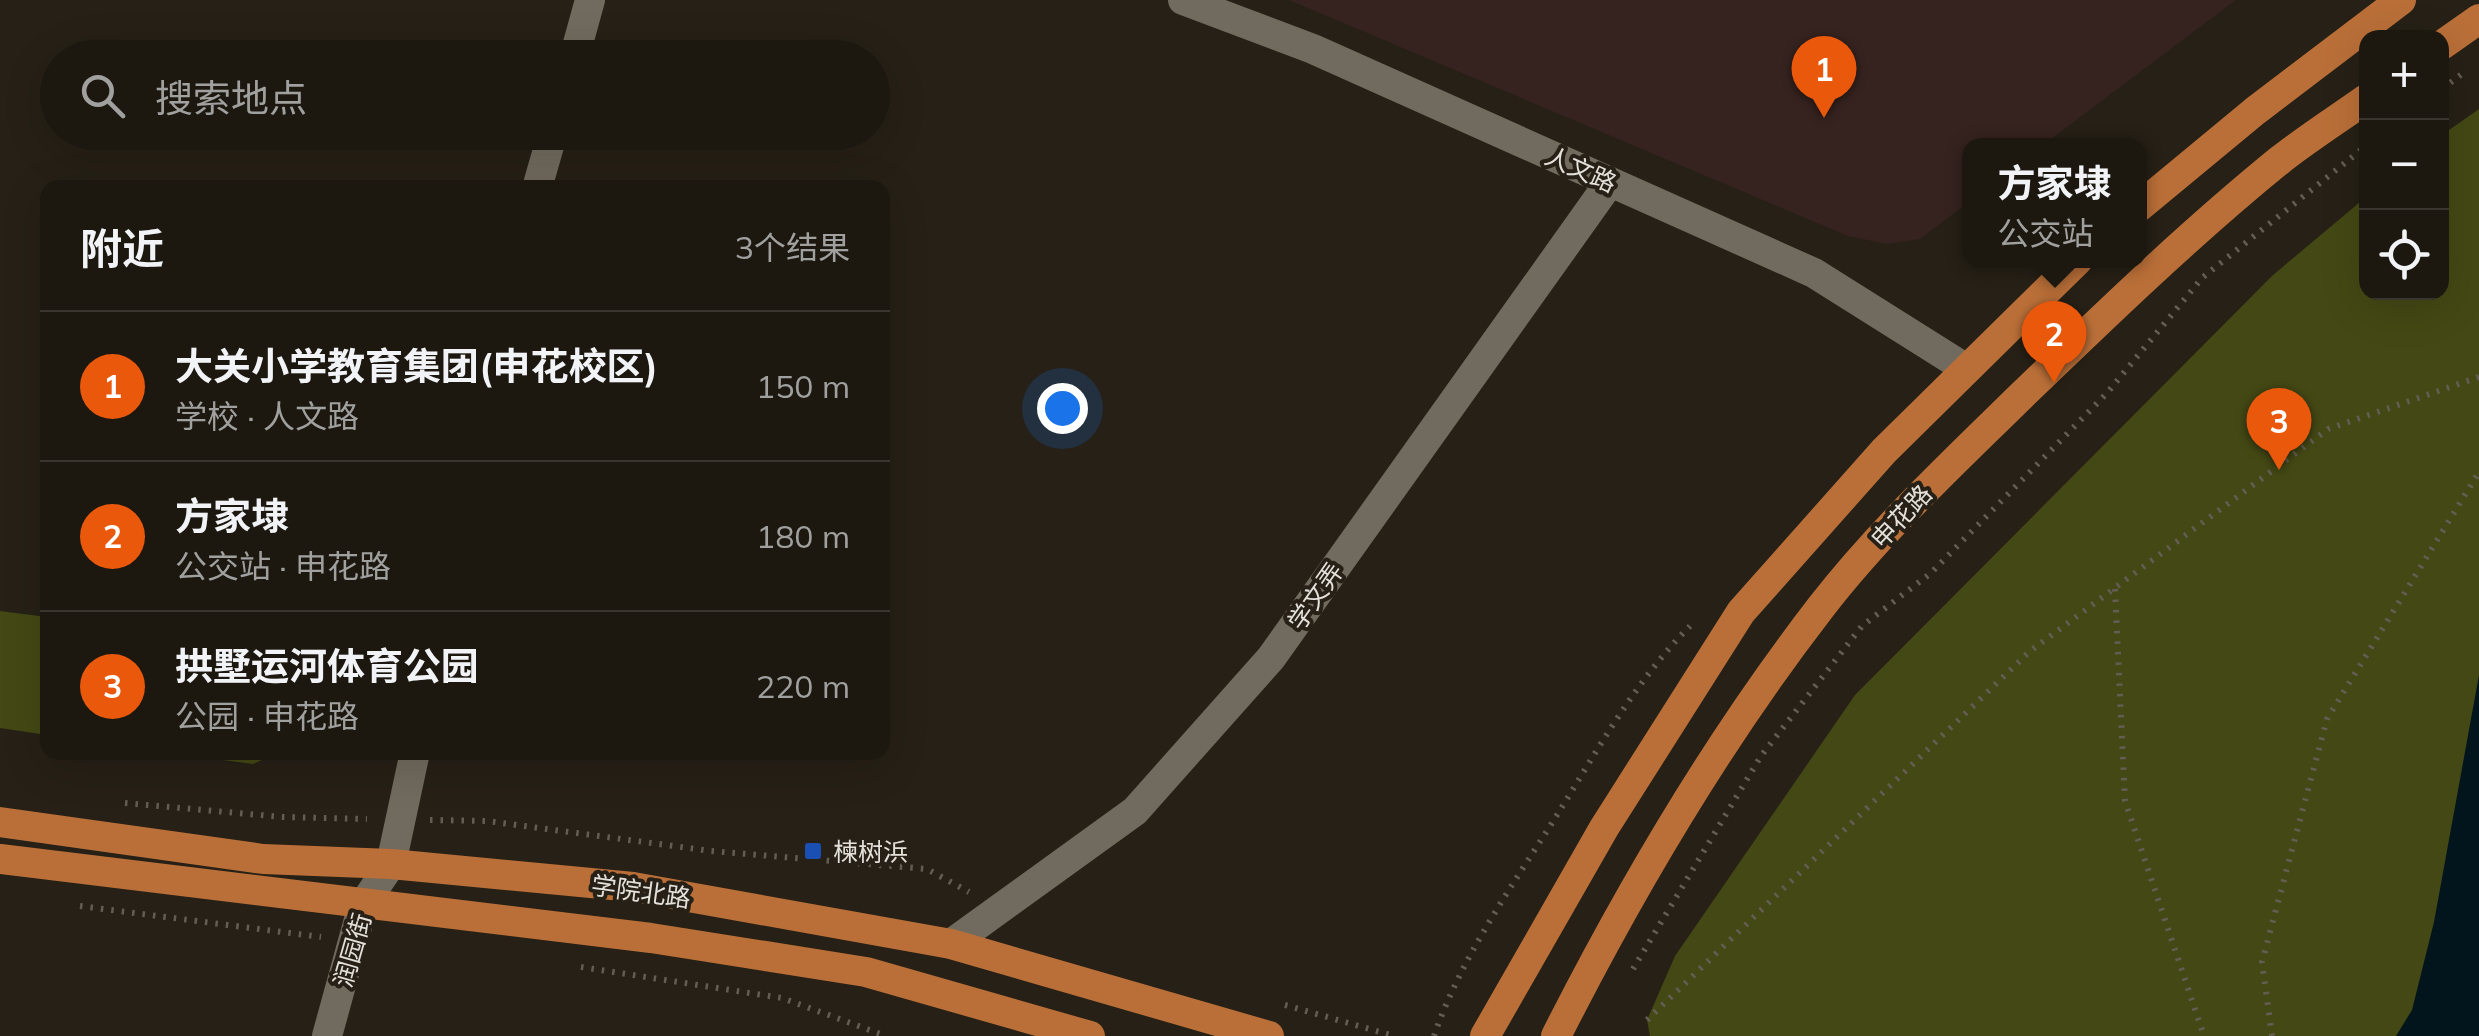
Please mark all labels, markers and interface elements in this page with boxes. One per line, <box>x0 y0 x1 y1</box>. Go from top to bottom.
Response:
map controls <box>2359 30 2449 300</box>
button: + <box>2359 30 2449 120</box>
pin: 1 <box>1792 36 1856 118</box>
search box <box>40 40 890 150</box>
icon: search <box>75 68 130 123</box>
text: 搜索地点 <box>155 74 307 122</box>
button: − <box>2359 120 2449 210</box>
popup <box>1962 138 2147 268</box>
street label: 人文路 <box>1540 140 1622 198</box>
text: 方家埭 <box>1997 159 2112 207</box>
button: locate <box>2359 210 2449 300</box>
text: 公交站 <box>1997 213 2094 253</box>
text: 附近 <box>80 222 164 275</box>
text: 3个结果 <box>735 227 850 267</box>
pin: 2 <box>2022 300 2086 383</box>
text: 大关小学教育集团(申花校区) <box>175 342 658 390</box>
text: 1 <box>103 366 122 406</box>
text: 150 m <box>756 366 850 406</box>
your location <box>1037 383 1088 434</box>
pin: 3 <box>2246 388 2312 470</box>
text: 学校 · 人文路 <box>175 396 359 436</box>
street label: 申花路 <box>1864 478 1938 554</box>
text: 方家埭 <box>175 492 289 540</box>
text: 2 <box>103 516 122 556</box>
text: 180 m <box>756 516 850 556</box>
text: 公交站 · 申花路 <box>175 546 391 586</box>
street label: 学文弄 <box>1281 556 1349 636</box>
text: 拱墅运河体育公园 <box>175 642 479 690</box>
text: 3 <box>103 666 122 706</box>
text: 220 m <box>756 666 850 706</box>
text: 公园 · 申花路 <box>175 696 359 736</box>
place label: 楝树浜 <box>833 836 908 867</box>
marker: 楝树浜 <box>802 840 824 862</box>
street label: 学院北路 <box>589 869 693 913</box>
street label: 润园街 <box>327 910 377 990</box>

